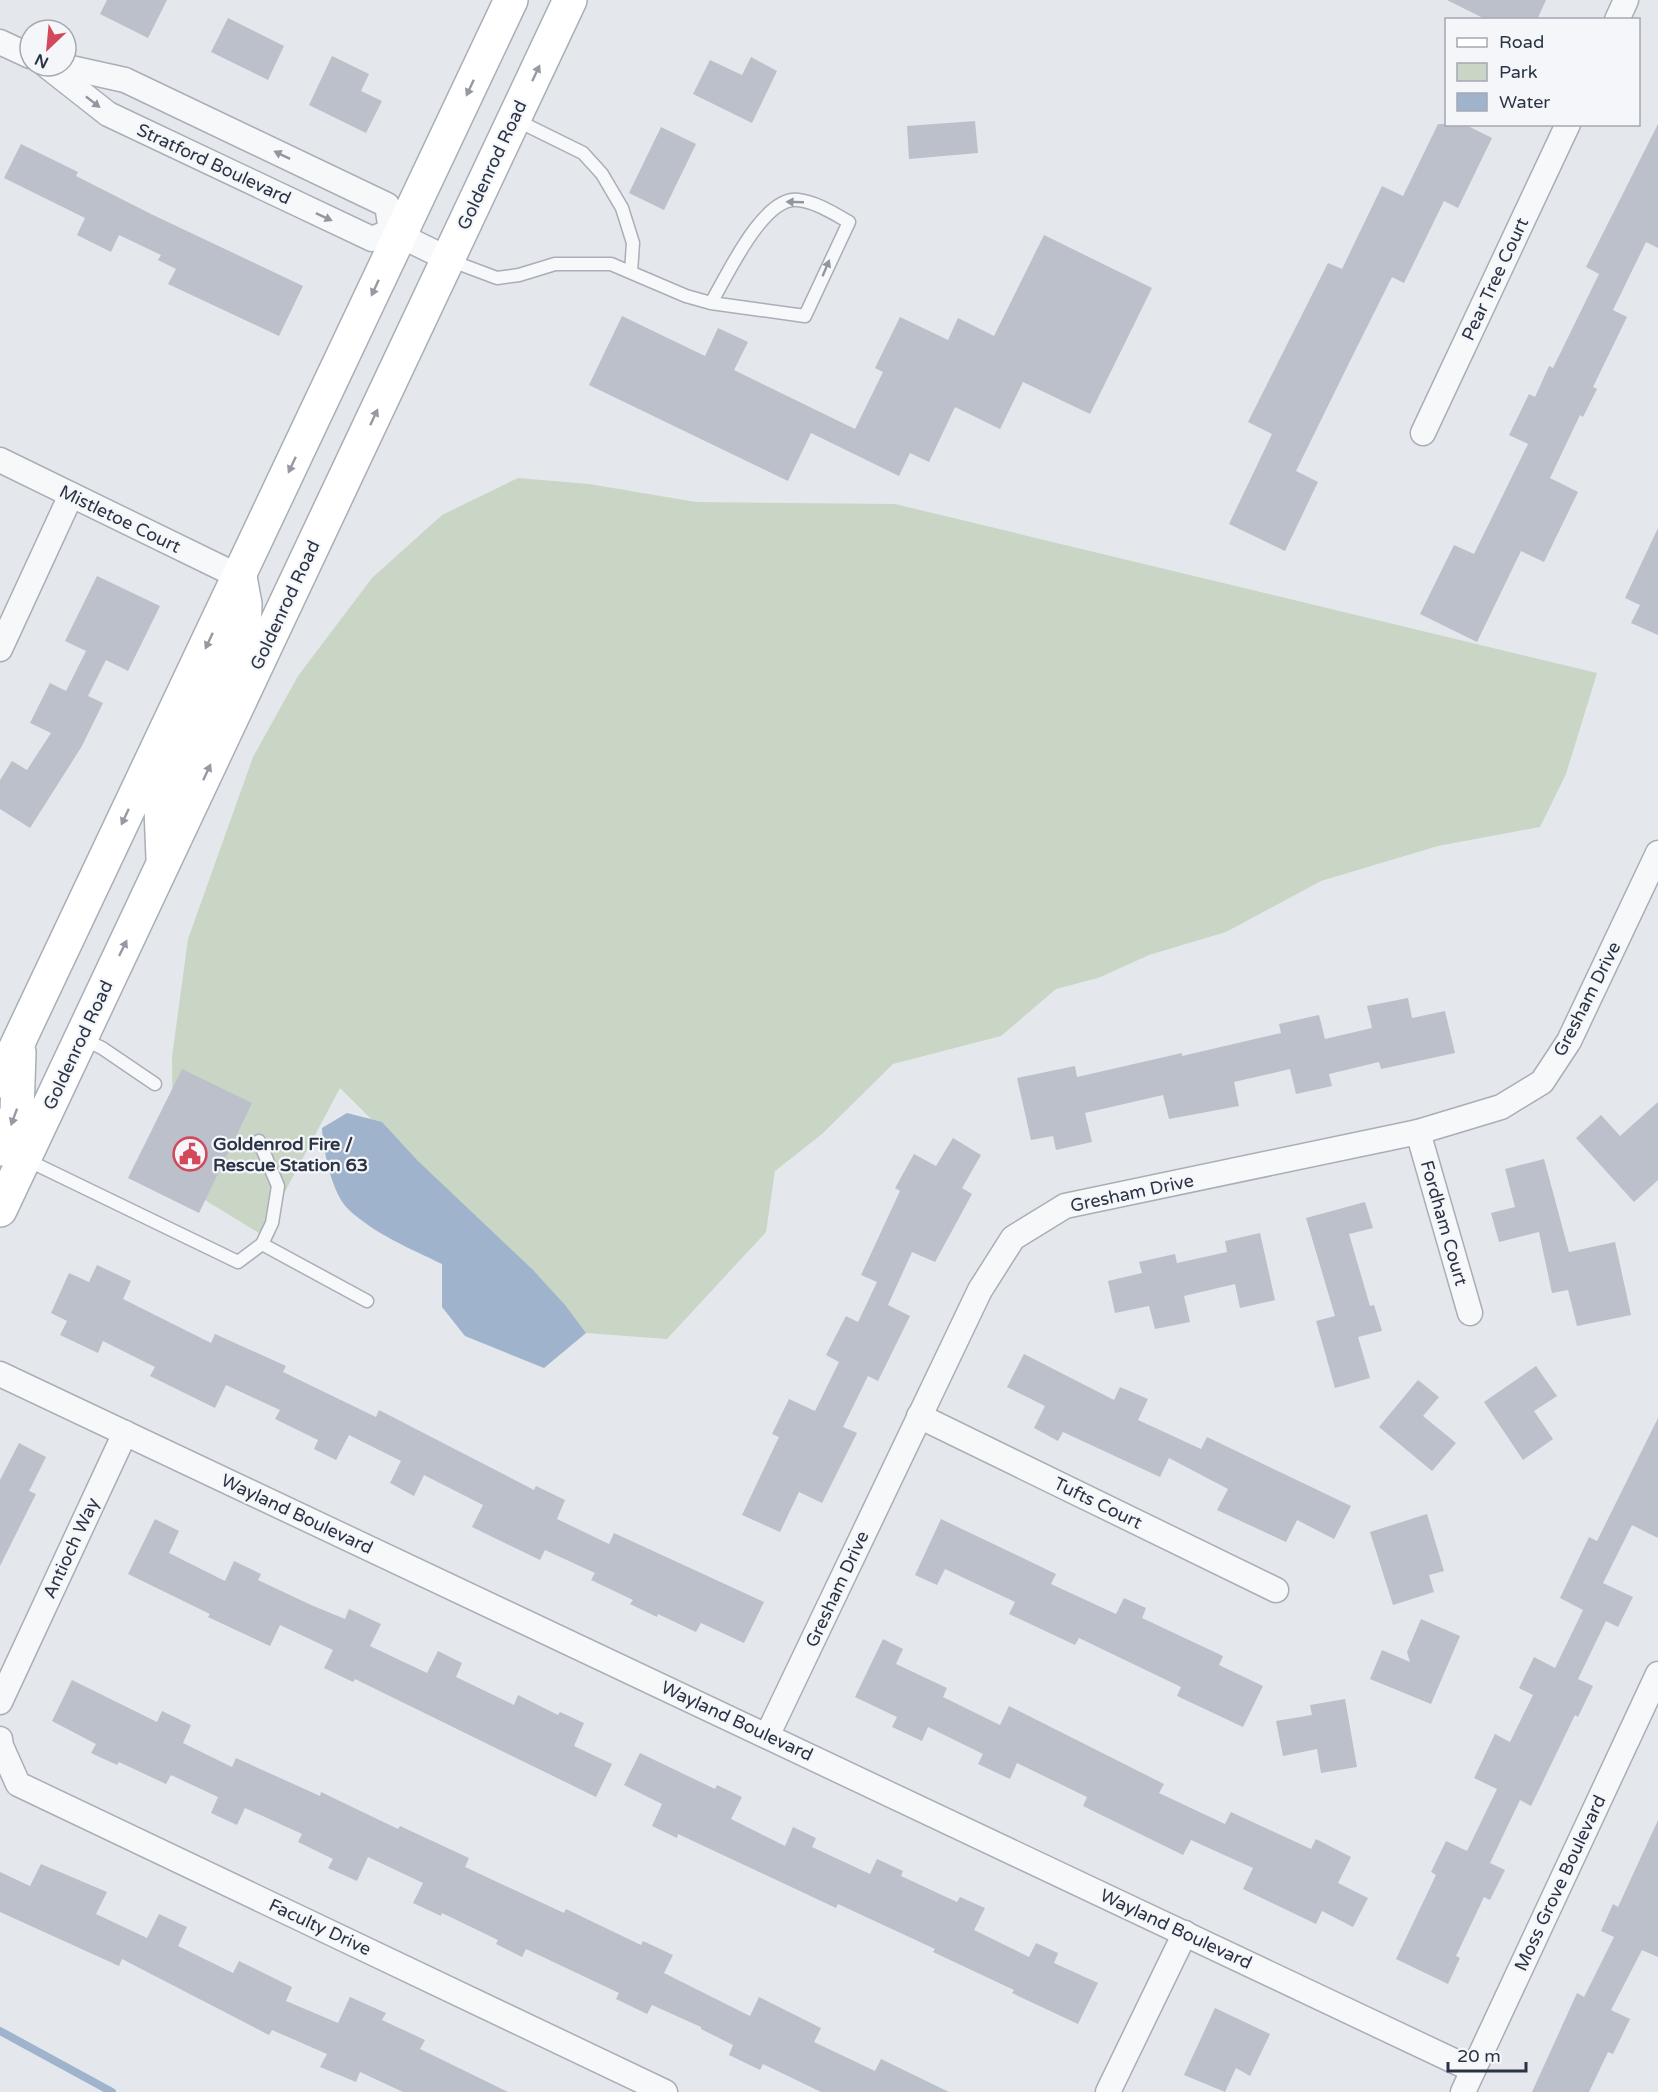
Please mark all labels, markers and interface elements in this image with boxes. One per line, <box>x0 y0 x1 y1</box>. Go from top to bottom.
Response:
north arrow <box>18 18 78 78</box>
legend <box>1445 18 1640 126</box>
text: Road <box>1499 31 1544 53</box>
text: N <box>32 49 52 72</box>
text: Park <box>1499 61 1538 83</box>
one-way arrow <box>531 65 540 82</box>
one-way arrow <box>465 79 474 96</box>
text: Water <box>1499 91 1550 113</box>
one-way arrow <box>86 96 101 108</box>
street label: Goldenrod Road <box>452 97 532 233</box>
street label: Stratford Boulevard <box>133 119 295 209</box>
one-way arrow <box>274 151 291 160</box>
one-way arrow <box>785 197 804 207</box>
one-way arrow <box>315 211 333 221</box>
street label: Pear Tree Court <box>1457 214 1533 344</box>
one-way arrow <box>822 259 831 277</box>
one-way arrow <box>371 280 380 297</box>
one-way arrow <box>369 408 378 425</box>
one-way arrow <box>288 456 297 473</box>
street label: Mistletoe Court <box>56 480 184 558</box>
street label: Goldenrod Road <box>245 537 325 673</box>
one-way arrow <box>205 633 214 650</box>
one-way arrow <box>202 764 211 781</box>
one-way arrow <box>121 809 130 826</box>
street label: Gresham Drive <box>1549 938 1625 1060</box>
one-way arrow <box>119 940 128 957</box>
street label: Goldenrod Road <box>38 977 118 1113</box>
one-way arrow <box>9 1108 18 1126</box>
place label: Goldenrod Fire / Rescue Station 63 <box>213 1133 368 1176</box>
public building icon: Goldenrod Fire / Rescue Station 63 <box>172 1136 208 1172</box>
street label: Fordham Court <box>1416 1158 1472 1288</box>
street label: Gresham Drive <box>1068 1169 1196 1217</box>
street label: Wayland Boulevard <box>218 1469 376 1559</box>
street label: Tufts Court <box>1050 1472 1146 1534</box>
street label: Antioch Way <box>38 1494 104 1602</box>
street label: Gresham Drive <box>800 1527 874 1651</box>
street label: Wayland Boulevard <box>658 1676 816 1766</box>
street label: Moss Grove Boulevard <box>1510 1791 1610 1975</box>
street label: Wayland Boulevard <box>1097 1884 1255 1974</box>
street label: Faculty Drive <box>265 1894 375 1960</box>
scale bar <box>1448 2035 1526 2073</box>
text: 20 m <box>1457 2045 1501 2067</box>

